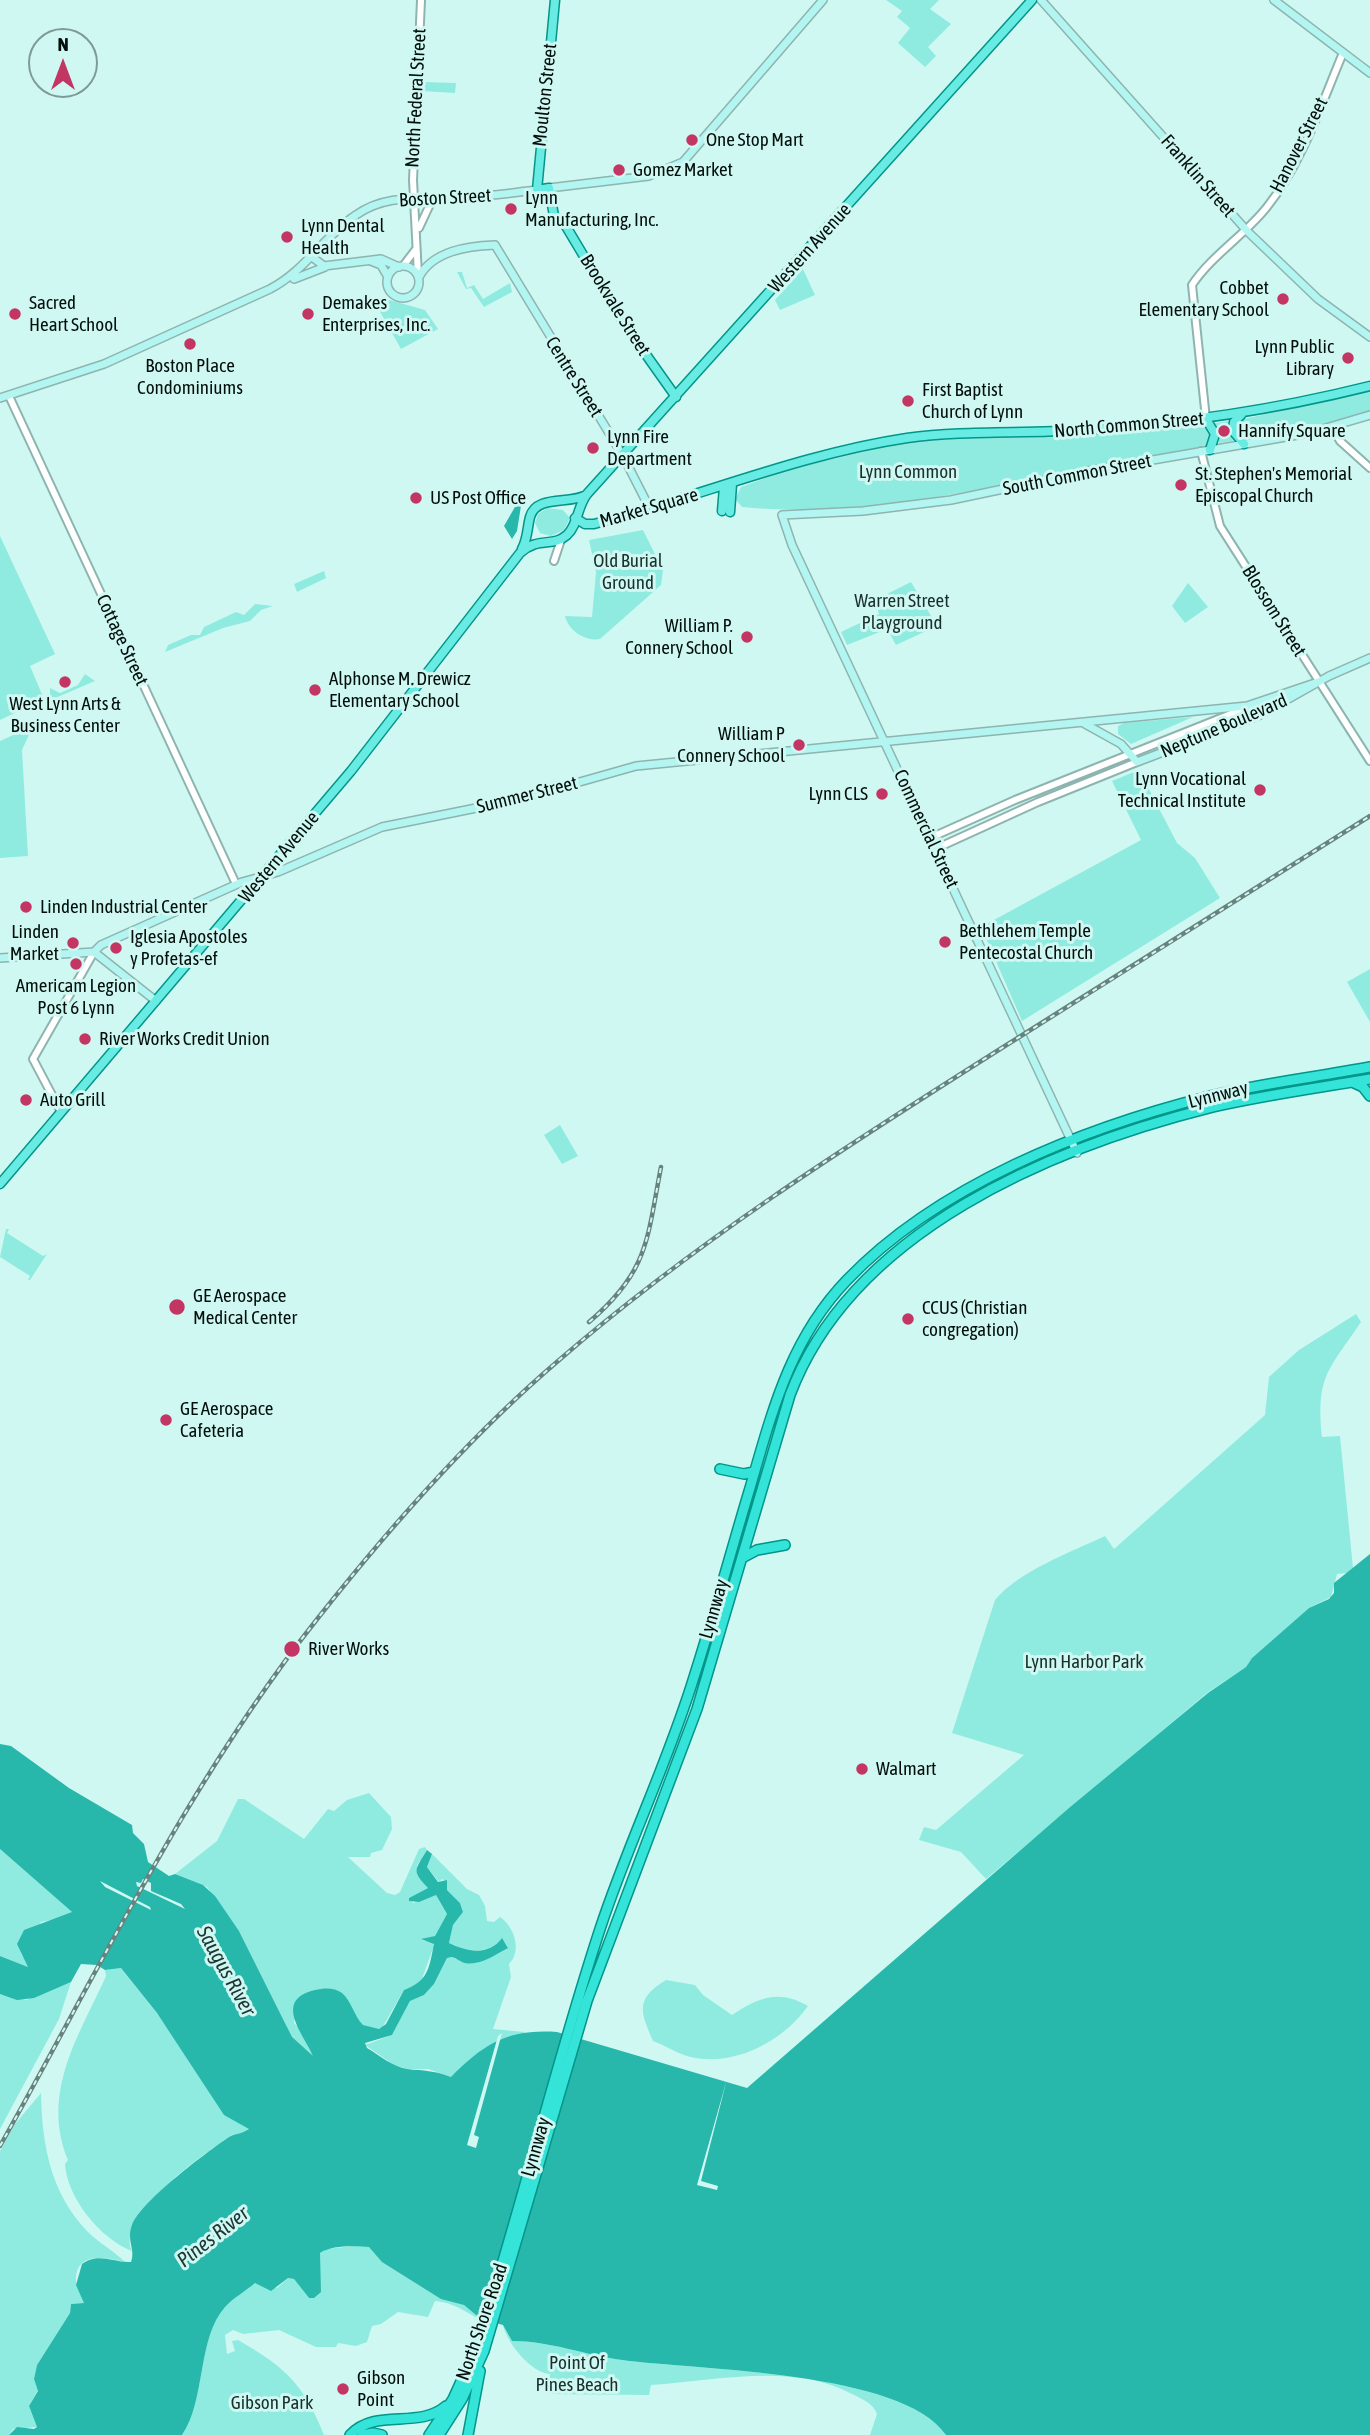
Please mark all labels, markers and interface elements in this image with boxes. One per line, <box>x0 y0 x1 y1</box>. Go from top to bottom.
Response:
north arrow <box>28 28 98 98</box>
street label: North Federal Street <box>401 28 431 168</box>
text: N <box>57 33 69 55</box>
street label: Moulton Street <box>528 42 562 148</box>
street label: Hanover Street <box>1265 93 1333 197</box>
place label: One Stop Mart <box>706 129 804 151</box>
street label: Franklin Street <box>1156 130 1240 222</box>
marker: One Stop Mart <box>684 132 700 148</box>
place label: Gomez Market <box>633 159 733 181</box>
marker: Gomez Market <box>611 162 627 178</box>
street label: Boston Street <box>398 184 492 212</box>
place label: Lynn Manufacturing, Inc. <box>525 187 659 231</box>
street label: Western Avenue <box>764 199 856 297</box>
marker: Lynn Manufacturing, Inc. <box>503 201 519 217</box>
place label: Lynn Dental Health <box>301 215 384 259</box>
marker: Lynn Dental Health <box>279 229 295 245</box>
street label: Brookvale Street <box>575 250 655 360</box>
place label: Cobbet Elementary School <box>1138 277 1269 321</box>
marker: Cobbet Elementary School <box>1275 291 1291 307</box>
place label: Sacred Heart School <box>29 292 118 336</box>
place label: Demakes Enterprises, Inc. <box>322 292 430 336</box>
marker: Sacred Heart School <box>7 306 23 322</box>
marker: Demakes Enterprises, Inc. <box>300 306 316 322</box>
street label: Centre Street <box>540 333 608 421</box>
marker: Boston Place Condominiums <box>182 336 198 352</box>
place label: Lynn Public Library <box>1254 336 1334 380</box>
marker: Lynn Public Library <box>1340 350 1356 366</box>
place label: Boston Place Condominiums <box>137 355 243 399</box>
place label: First Baptist Church of Lynn <box>922 379 1023 423</box>
marker: First Baptist Church of Lynn <box>900 393 916 409</box>
street label: North Common Street <box>1053 407 1205 443</box>
place label: Hannify Square <box>1238 420 1346 442</box>
marker: Hannify Square <box>1216 423 1232 439</box>
place label: Lynn Fire Department <box>607 426 692 470</box>
marker: Lynn Fire Department <box>585 440 601 456</box>
street label: South Common Street <box>1001 449 1153 501</box>
park label: Lynn Common <box>859 461 957 483</box>
place label: St. Stephen's Memorial Episcopal Church <box>1195 463 1352 507</box>
marker: St. Stephen's Memorial Episcopal Church <box>1173 477 1189 493</box>
street label: Market Square <box>597 483 701 533</box>
place label: US Post Office <box>430 487 526 509</box>
marker: US Post Office <box>408 490 424 506</box>
park label: Old Burial Ground <box>593 550 663 594</box>
street label: Blossom Street <box>1237 561 1311 661</box>
park label: Warren Street Playground <box>854 590 950 634</box>
street label: Cottage Street <box>91 591 153 689</box>
place label: William P. Connery School <box>625 615 733 659</box>
marker: William P. Connery School <box>739 629 755 645</box>
place label: Alphonse M. Drewicz Elementary School <box>329 668 471 712</box>
marker: West Lynn Arts & Business Center <box>57 674 73 690</box>
marker: Alphonse M. Drewicz Elementary School <box>307 682 323 698</box>
street label: Neptune Boulevard <box>1157 689 1291 763</box>
place label: West Lynn Arts & Business Center <box>9 693 121 737</box>
place label: William P Connery School <box>677 723 785 767</box>
marker: William P Connery School <box>791 737 807 753</box>
street label: Commercial Street <box>888 766 964 892</box>
place label: Lynn Vocational Technical Institute <box>1118 768 1246 812</box>
street label: Summer Street <box>474 771 580 819</box>
marker: Lynn Vocational Technical Institute <box>1252 782 1268 798</box>
place label: Lynn CLS <box>808 783 868 805</box>
marker: Lynn CLS <box>874 786 890 802</box>
street label: Western Avenue <box>234 807 324 907</box>
place label: Linden Industrial Center <box>40 896 207 918</box>
marker: Linden Industrial Center <box>18 899 34 915</box>
place label: Bethlehem Temple Pentecostal Church <box>959 920 1093 964</box>
place label: Linden Market <box>10 921 59 965</box>
place label: Iglesia Apostoles y Profetas-ef <box>130 926 247 970</box>
marker: Bethlehem Temple Pentecostal Church <box>937 934 953 950</box>
marker: Linden Market <box>65 935 81 951</box>
marker: Iglesia Apostoles y Profetas-ef <box>108 940 124 956</box>
marker: Americam Legion Post 6 Lynn <box>68 956 84 972</box>
place label: Americam Legion Post 6 Lynn <box>16 975 136 1019</box>
place label: River Works Credit Union <box>99 1028 270 1050</box>
marker: River Works Credit Union <box>77 1031 93 1047</box>
street label: Lynnway <box>1186 1077 1250 1113</box>
place label: Auto Grill <box>40 1089 105 1111</box>
marker: Auto Grill <box>18 1092 34 1108</box>
place label: GE Aerospace Medical Center <box>193 1285 297 1329</box>
marker: GE Aerospace Medical Center <box>167 1297 187 1317</box>
place label: CCUS (Christian congregation) <box>922 1297 1027 1341</box>
marker: CCUS (Christian congregation) <box>900 1311 916 1327</box>
place label: GE Aerospace Cafeteria <box>180 1398 273 1442</box>
marker: GE Aerospace Cafeteria <box>158 1412 174 1428</box>
street label: Lynnway <box>695 1577 733 1641</box>
place label: River Works <box>308 1638 389 1660</box>
marker: River Works <box>282 1639 302 1659</box>
park label: Lynn Harbor Park <box>1025 1651 1143 1673</box>
place label: Walmart <box>876 1758 936 1780</box>
marker: Walmart <box>854 1761 870 1777</box>
water label: Saugus River <box>191 1922 261 2020</box>
street label: Lynnway <box>517 2115 555 2179</box>
water label: Pines River <box>172 2201 254 2273</box>
street label: North Shore Road <box>451 2261 513 2383</box>
park label: Point Of Pines Beach <box>535 2352 619 2396</box>
place label: Gibson Point <box>357 2367 405 2411</box>
marker: Gibson Point <box>335 2381 351 2397</box>
park label: Gibson Park <box>231 2392 313 2414</box>

